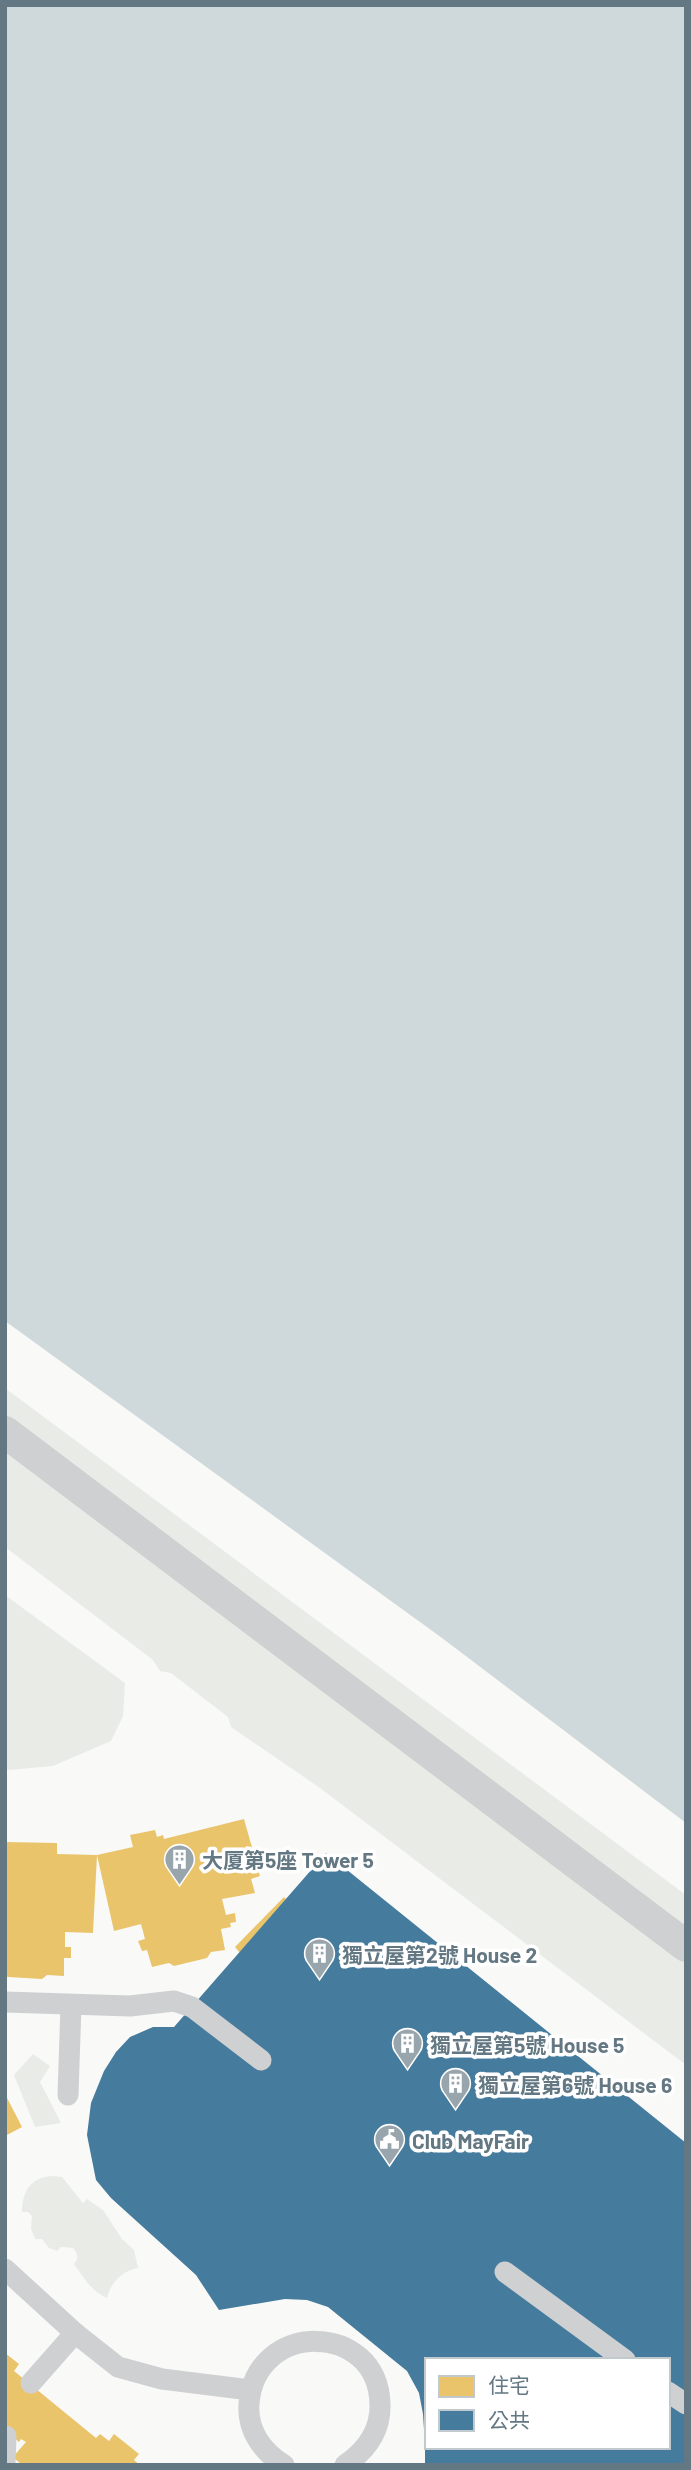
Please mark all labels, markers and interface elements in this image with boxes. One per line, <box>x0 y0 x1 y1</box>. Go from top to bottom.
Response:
building icon: 大厦第5座 Tower 5 <box>162 1842 196 1886</box>
place label: 大厦第5座 Tower 5 <box>202 1847 374 1872</box>
building icon: 獨立屋第2號 House 2 <box>302 1937 336 1981</box>
place label: 獨立屋第2號 House 2 <box>342 1942 537 1967</box>
building icon: 獨立屋第5號 House 5 <box>390 2027 424 2071</box>
place label: 獨立屋第5號 House 5 <box>430 2032 624 2057</box>
building icon: 獨立屋第6號 House 6 <box>438 2067 472 2111</box>
place label: 獨立屋第6號 House 6 <box>478 2072 672 2097</box>
public building icon: Club MayFair <box>372 2123 406 2167</box>
place label: Club MayFair <box>412 2128 529 2153</box>
legend <box>425 2358 670 2449</box>
text: 住宅 <box>488 2372 530 2397</box>
text: 公共 <box>488 2407 530 2432</box>

